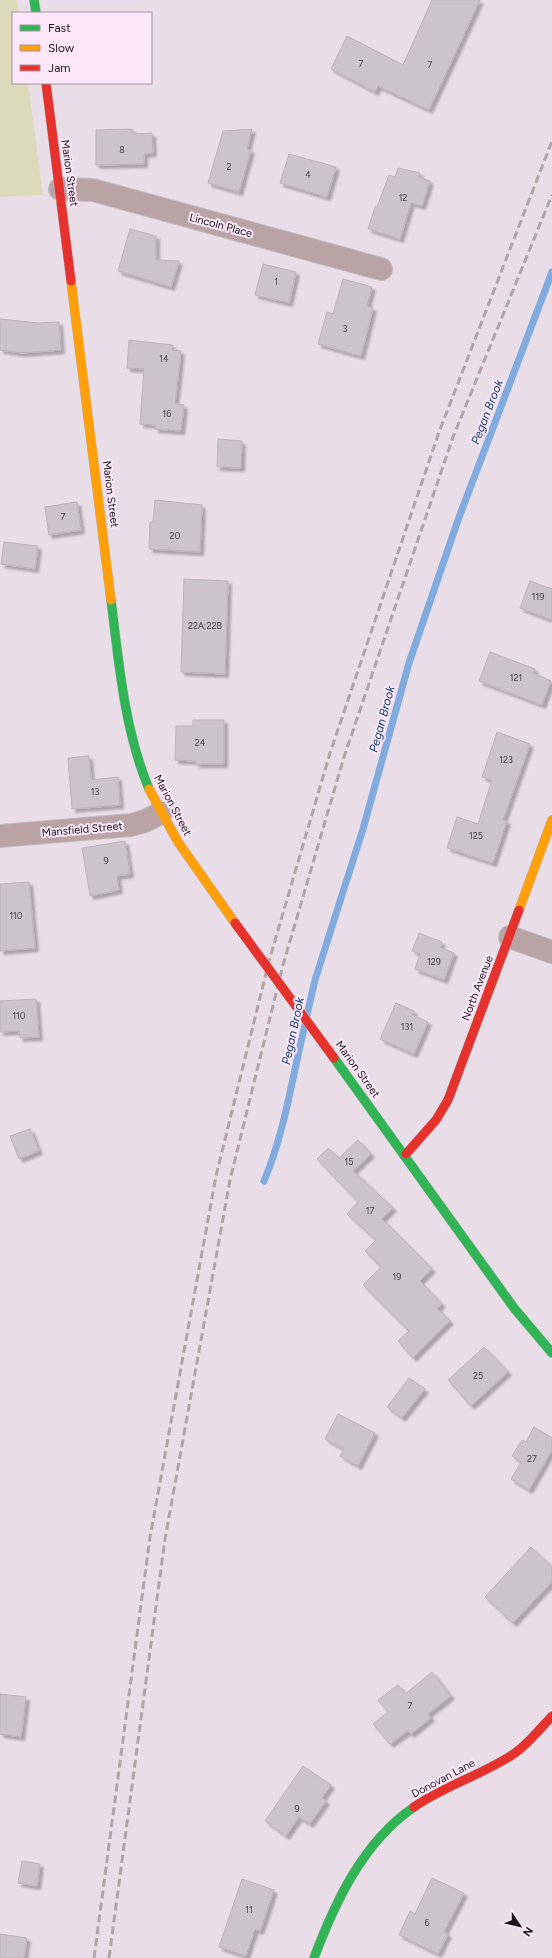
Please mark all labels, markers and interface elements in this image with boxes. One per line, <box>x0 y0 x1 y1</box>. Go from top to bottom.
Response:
legend <box>12 12 152 84</box>
text: Fast <box>48 21 71 35</box>
text: Slow <box>48 41 75 55</box>
house number: 7 <box>359 58 364 69</box>
house number: 7 <box>428 59 433 70</box>
text: Jam <box>48 61 71 75</box>
street label: Marion Street <box>58 139 81 207</box>
house number: 8 <box>119 144 125 155</box>
house number: 2 <box>226 161 232 172</box>
house number: 4 <box>305 169 311 180</box>
house number: 12 <box>399 192 407 203</box>
street label: Lincoln Place <box>188 211 254 240</box>
house number: 1 <box>274 276 278 287</box>
house number: 3 <box>343 323 348 334</box>
house number: 14 <box>159 353 169 364</box>
water label: Pegan Brook <box>468 377 506 446</box>
house number: 16 <box>163 408 171 419</box>
street label: Marion Street <box>100 460 121 528</box>
house number: 7 <box>61 511 66 522</box>
house number: 20 <box>170 530 181 541</box>
house number: 119 <box>532 591 544 602</box>
house number: 22A;22B <box>188 620 223 631</box>
house number: 121 <box>510 672 522 683</box>
water label: Pegan Brook <box>366 683 398 754</box>
house number: 24 <box>195 737 206 748</box>
house number: 123 <box>499 754 513 765</box>
street label: Marion Street <box>151 773 194 838</box>
house number: 13 <box>91 786 99 797</box>
street label: Mansfield Street <box>41 819 123 840</box>
house number: 125 <box>469 830 483 841</box>
house number: 9 <box>103 855 109 866</box>
house number: 110 <box>9 910 23 921</box>
street label: North Avenue <box>459 954 496 1023</box>
house number: 129 <box>427 956 441 967</box>
water label: Pegan Brook <box>279 995 307 1066</box>
house number: 110 <box>12 1010 26 1021</box>
house number: 131 <box>401 1021 413 1032</box>
street label: Marion Street <box>333 1038 383 1100</box>
house number: 15 <box>345 1156 353 1167</box>
house number: 17 <box>366 1205 374 1216</box>
house number: 19 <box>393 1271 401 1282</box>
house number: 25 <box>473 1370 483 1381</box>
house number: 27 <box>527 1453 537 1464</box>
house number: 7 <box>408 1700 413 1711</box>
street label: Donovan Lane <box>409 1756 477 1801</box>
house number: 9 <box>294 1803 300 1814</box>
house number: 11 <box>245 1904 253 1915</box>
north arrow <box>500 1906 540 1946</box>
house number: 6 <box>424 1917 430 1928</box>
text: N <box>520 1924 536 1939</box>

